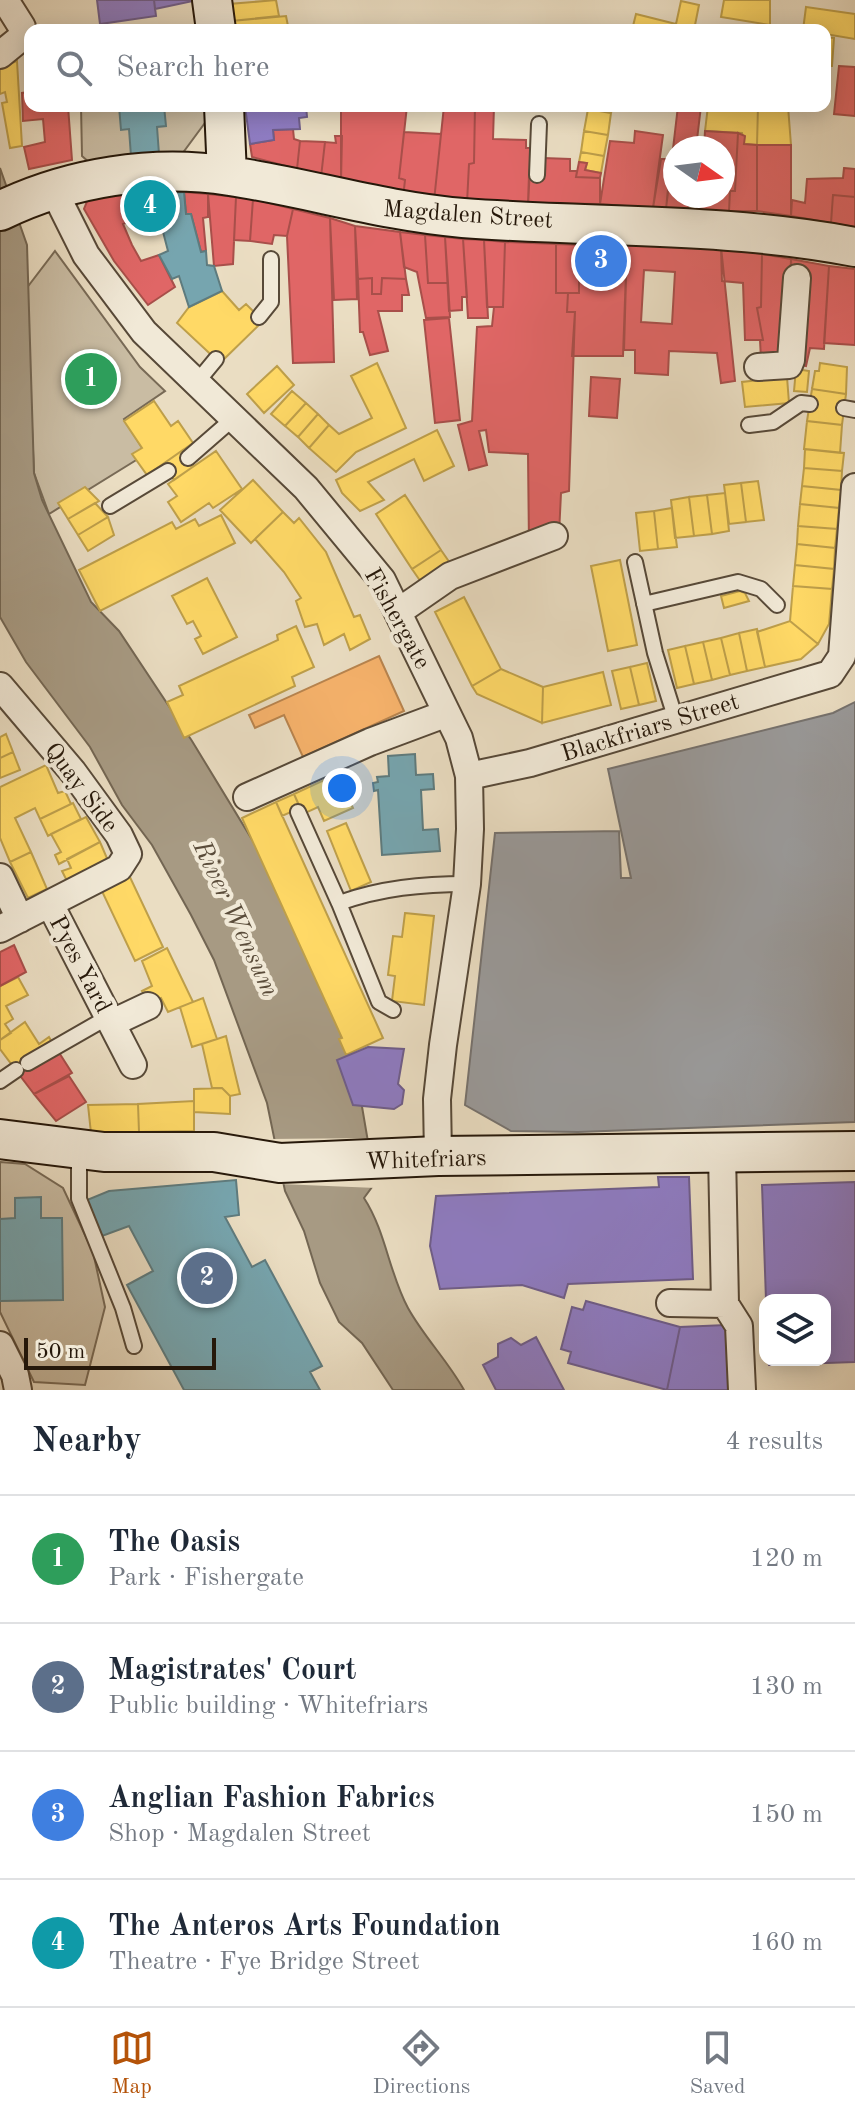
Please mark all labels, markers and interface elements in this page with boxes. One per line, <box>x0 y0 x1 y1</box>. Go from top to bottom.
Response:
search box <box>24 24 831 112</box>
icon: search <box>52 46 96 90</box>
text: Search here <box>116 53 270 83</box>
north arrow <box>663 136 735 208</box>
pin: 4 <box>124 176 176 236</box>
street label: Magdalen Street <box>382 198 554 234</box>
pin: 3 <box>575 231 627 291</box>
pin: 1 <box>65 349 117 409</box>
street label: Fishergate <box>359 564 434 673</box>
street label: Blackfriars Street <box>559 690 742 767</box>
street label: Quay Side <box>39 739 122 838</box>
your location <box>322 768 362 808</box>
water label: River Wensum <box>187 836 283 1001</box>
street label: Pyes Yard <box>44 912 115 1017</box>
street label: Whitefriars <box>365 1147 487 1175</box>
pin: 2 <box>181 1248 233 1308</box>
map controls <box>759 1294 831 1366</box>
button: layers <box>759 1294 831 1366</box>
scale bar <box>24 1334 216 1370</box>
text: 50 m <box>36 1341 85 1363</box>
text: Nearby <box>32 1425 142 1459</box>
text: 4 results <box>725 1429 823 1455</box>
text: The Oasis <box>108 1528 240 1558</box>
text: 1 <box>50 1546 66 1572</box>
text: 120 m <box>750 1546 823 1572</box>
text: Park · Fishergate <box>108 1565 304 1591</box>
text: Magistrates' Court <box>108 1656 356 1686</box>
text: 2 <box>50 1674 66 1700</box>
text: 130 m <box>750 1674 823 1700</box>
text: Public building · Whitefriars <box>108 1693 428 1719</box>
text: Anglian Fashion Fabrics <box>108 1784 435 1814</box>
text: 3 <box>50 1802 66 1828</box>
text: 150 m <box>750 1802 823 1828</box>
text: Shop · Magdalen Street <box>108 1821 371 1847</box>
text: The Anteros Arts Foundation <box>108 1912 501 1942</box>
text: 4 <box>50 1930 66 1956</box>
text: 160 m <box>750 1930 823 1956</box>
text: Theatre · Fye Bridge Street <box>108 1949 420 1975</box>
tab: Map <box>110 2026 154 2101</box>
tab: Directions <box>373 2026 470 2101</box>
tab: Saved <box>689 2026 745 2101</box>

